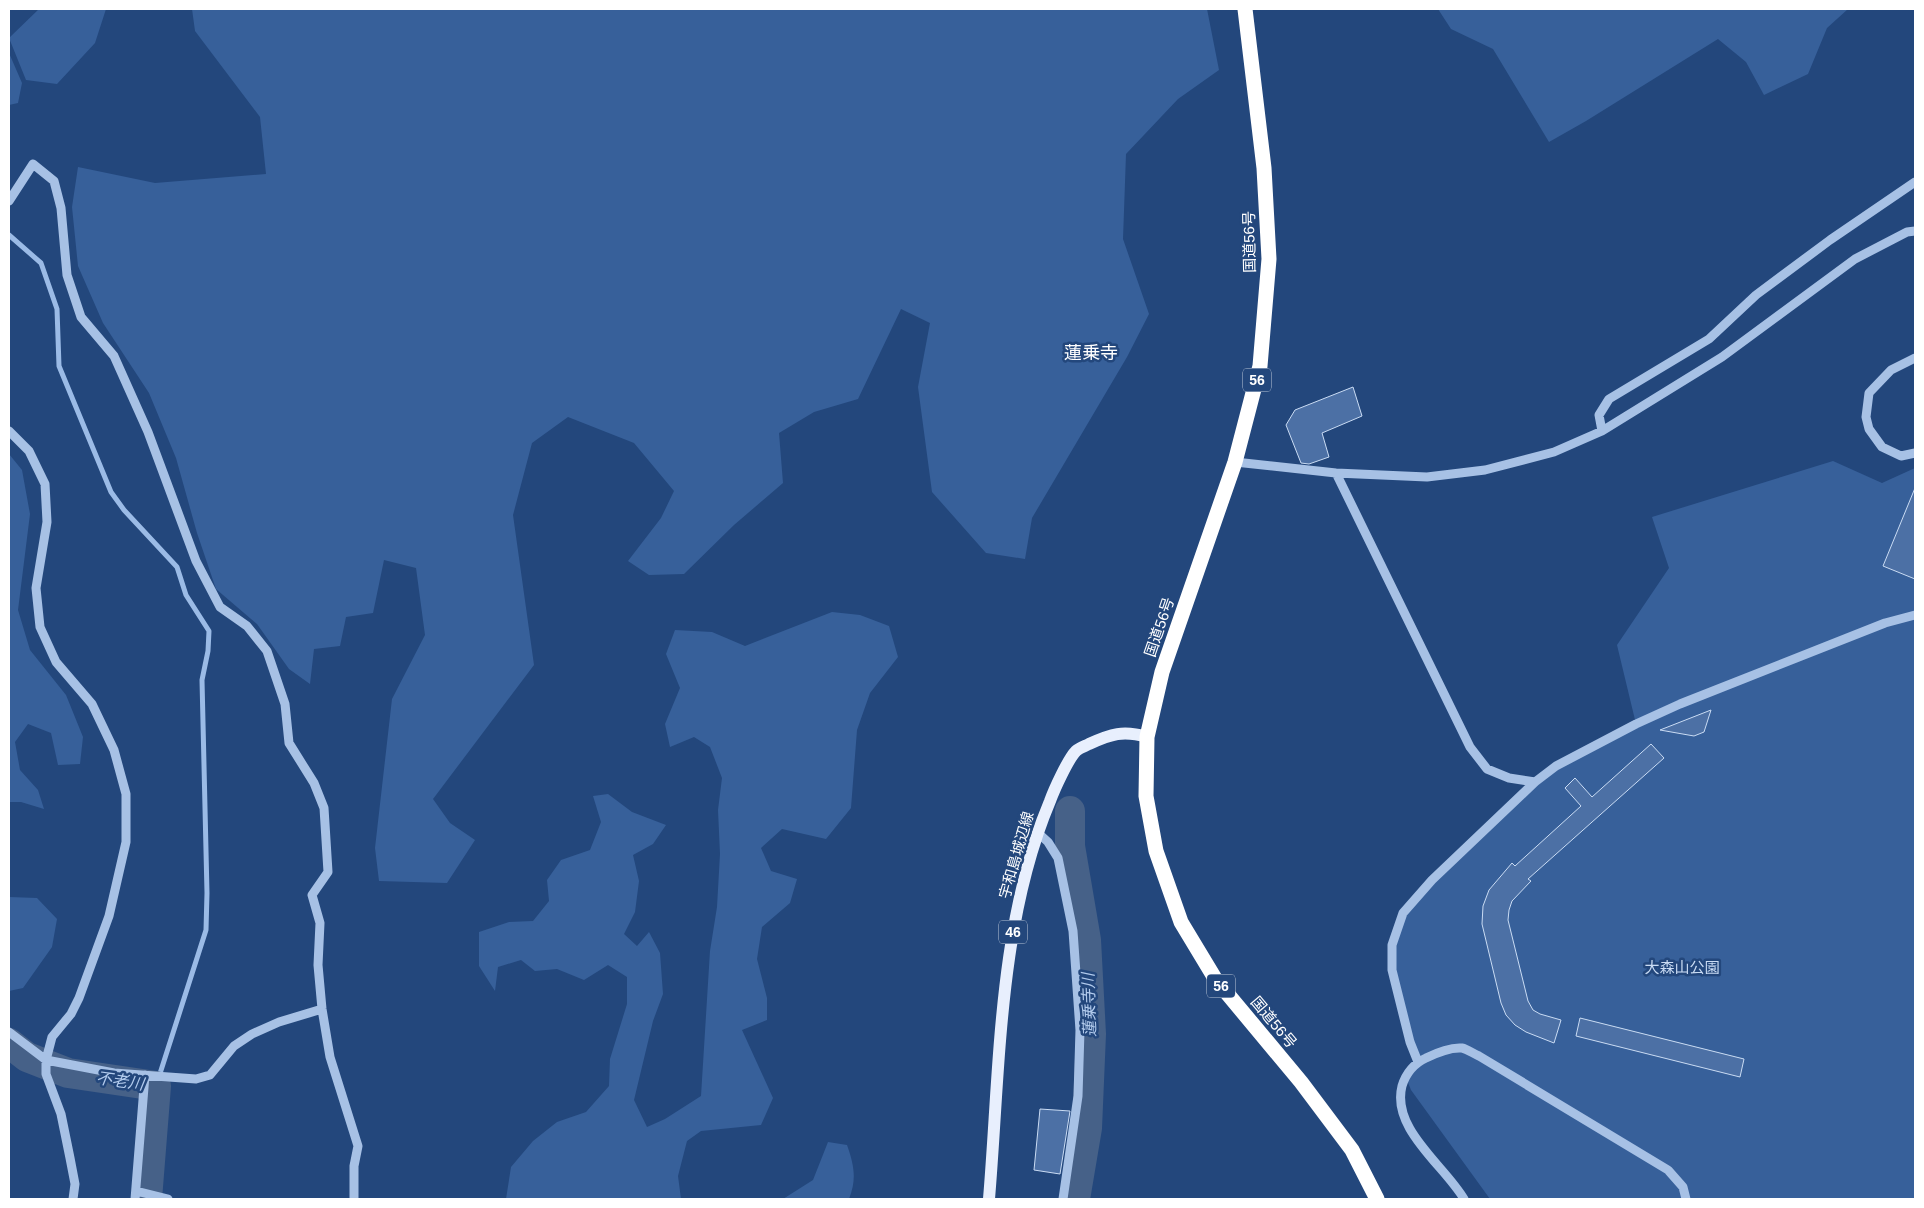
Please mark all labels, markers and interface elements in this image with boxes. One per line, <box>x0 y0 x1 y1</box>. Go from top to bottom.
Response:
street label: 国道56号 <box>1240 211 1258 273</box>
district label: 蓮乗寺 <box>1064 343 1118 363</box>
road number: 56 <box>1243 368 1271 392</box>
street label: 国道56号 <box>1141 595 1177 659</box>
street label: 宇和島城辺線 <box>995 809 1037 901</box>
road number: 46 <box>999 920 1027 944</box>
park label: 大森山公園 <box>1644 959 1720 976</box>
water label: 蓮乗寺川 <box>1079 971 1099 1037</box>
road number: 56 <box>1207 974 1235 998</box>
street label: 国道56号 <box>1248 993 1300 1051</box>
water label: 不老川 <box>95 1069 147 1093</box>

